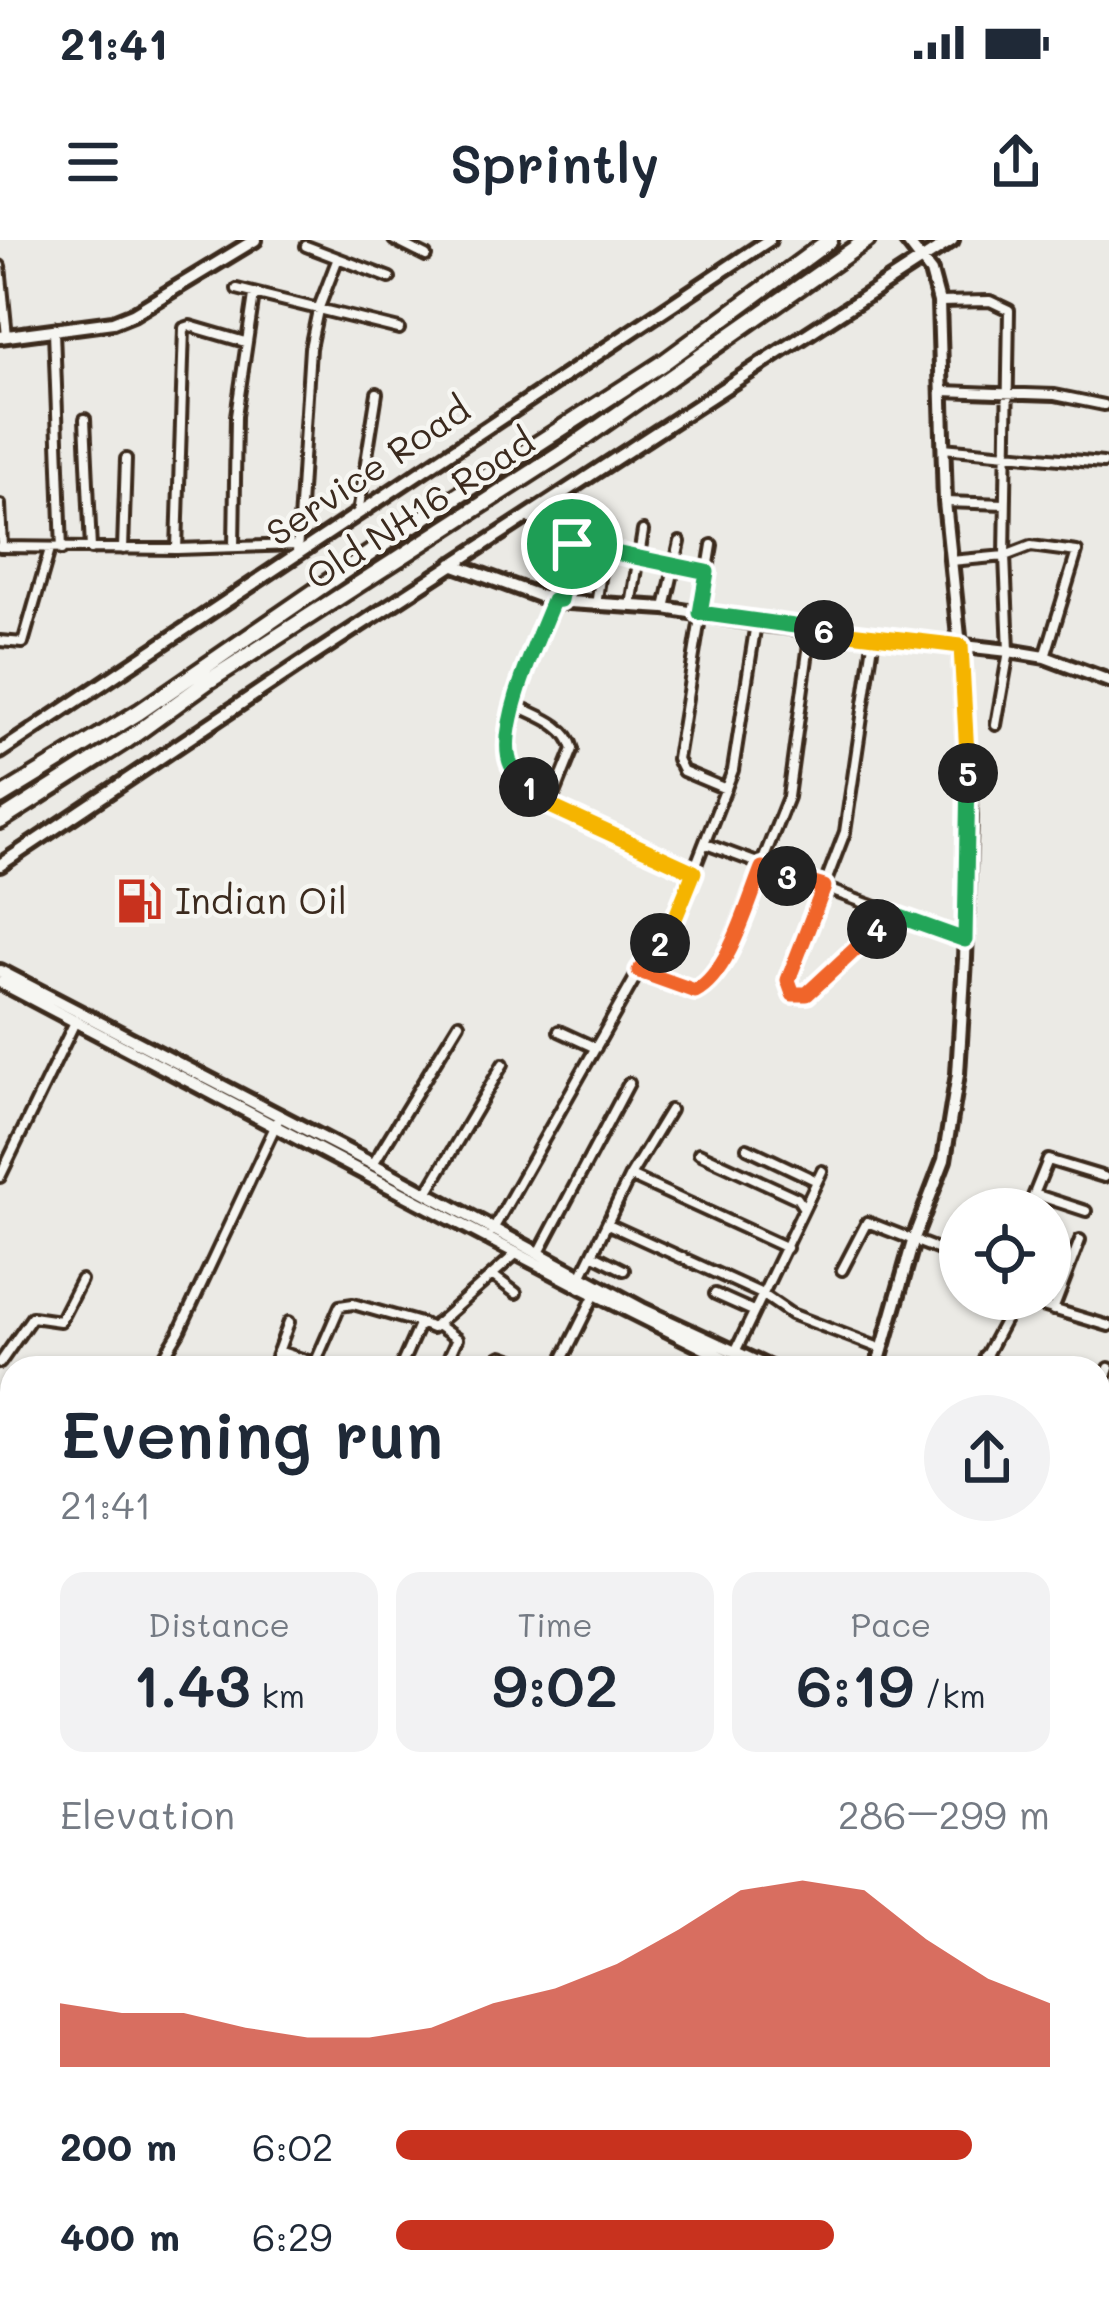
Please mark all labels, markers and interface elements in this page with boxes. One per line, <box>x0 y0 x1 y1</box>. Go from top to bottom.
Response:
text: 21:41 <box>60 13 168 71</box>
text: Sprintly <box>450 127 659 198</box>
icon: menu <box>60 129 126 195</box>
icon: share <box>983 129 1049 195</box>
street label: Service Road <box>256 384 478 555</box>
street label: Old NH16 Road <box>296 416 542 599</box>
pin <box>521 493 623 595</box>
icon: arrive <box>539 511 605 577</box>
pin: 6 <box>794 600 854 660</box>
text: 6 <box>814 608 834 651</box>
pin: 5 <box>938 743 998 803</box>
text: 5 <box>958 751 978 794</box>
pin: 1 <box>499 757 559 817</box>
text: 1 <box>522 765 536 808</box>
pin: 3 <box>757 846 817 906</box>
text: 3 <box>777 854 797 897</box>
fuel station icon: Indian Oil <box>114 876 164 926</box>
place label: Indian Oil <box>175 876 347 923</box>
pin: 4 <box>847 899 907 959</box>
text: 4 <box>867 907 887 950</box>
pin: 2 <box>630 913 690 973</box>
text: 2 <box>651 921 669 964</box>
map controls <box>939 1188 1071 1320</box>
button: locate <box>939 1188 1071 1320</box>
text: Evening run <box>60 1390 443 1476</box>
button: share <box>924 1395 1050 1521</box>
text: 21:41 <box>60 1478 152 1529</box>
text: Distance <box>148 1602 290 1645</box>
text: Time <box>517 1602 593 1645</box>
text: Pace <box>851 1602 931 1645</box>
text: 1.43 <box>133 1645 251 1723</box>
text: 9:02 <box>492 1645 618 1723</box>
text: 6:19 <box>796 1645 914 1723</box>
text: km <box>251 1673 305 1716</box>
text: /km <box>914 1673 986 1716</box>
text: Elevation <box>60 1788 235 1839</box>
text: 286–299 m <box>838 1788 1050 1839</box>
text: 200 m <box>60 2120 177 2171</box>
text: 6:02 <box>252 2120 333 2171</box>
text: 400 m <box>60 2210 180 2261</box>
text: 6:29 <box>252 2210 332 2261</box>

